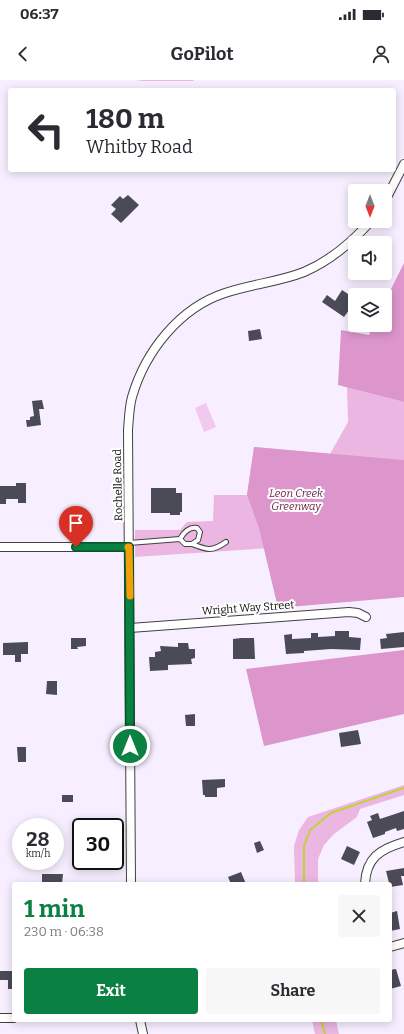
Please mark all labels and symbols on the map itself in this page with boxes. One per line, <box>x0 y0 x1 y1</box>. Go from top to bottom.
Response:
north arrow <box>348 184 392 228</box>
street label: Rochelle Road <box>111 448 125 521</box>
park label: Leon Creek Greenway <box>269 487 324 513</box>
pin <box>59 506 93 547</box>
street label: Wright Way Street <box>201 598 295 618</box>
position arrow <box>109 725 151 767</box>
speed limit sign: 30 <box>72 818 124 870</box>

